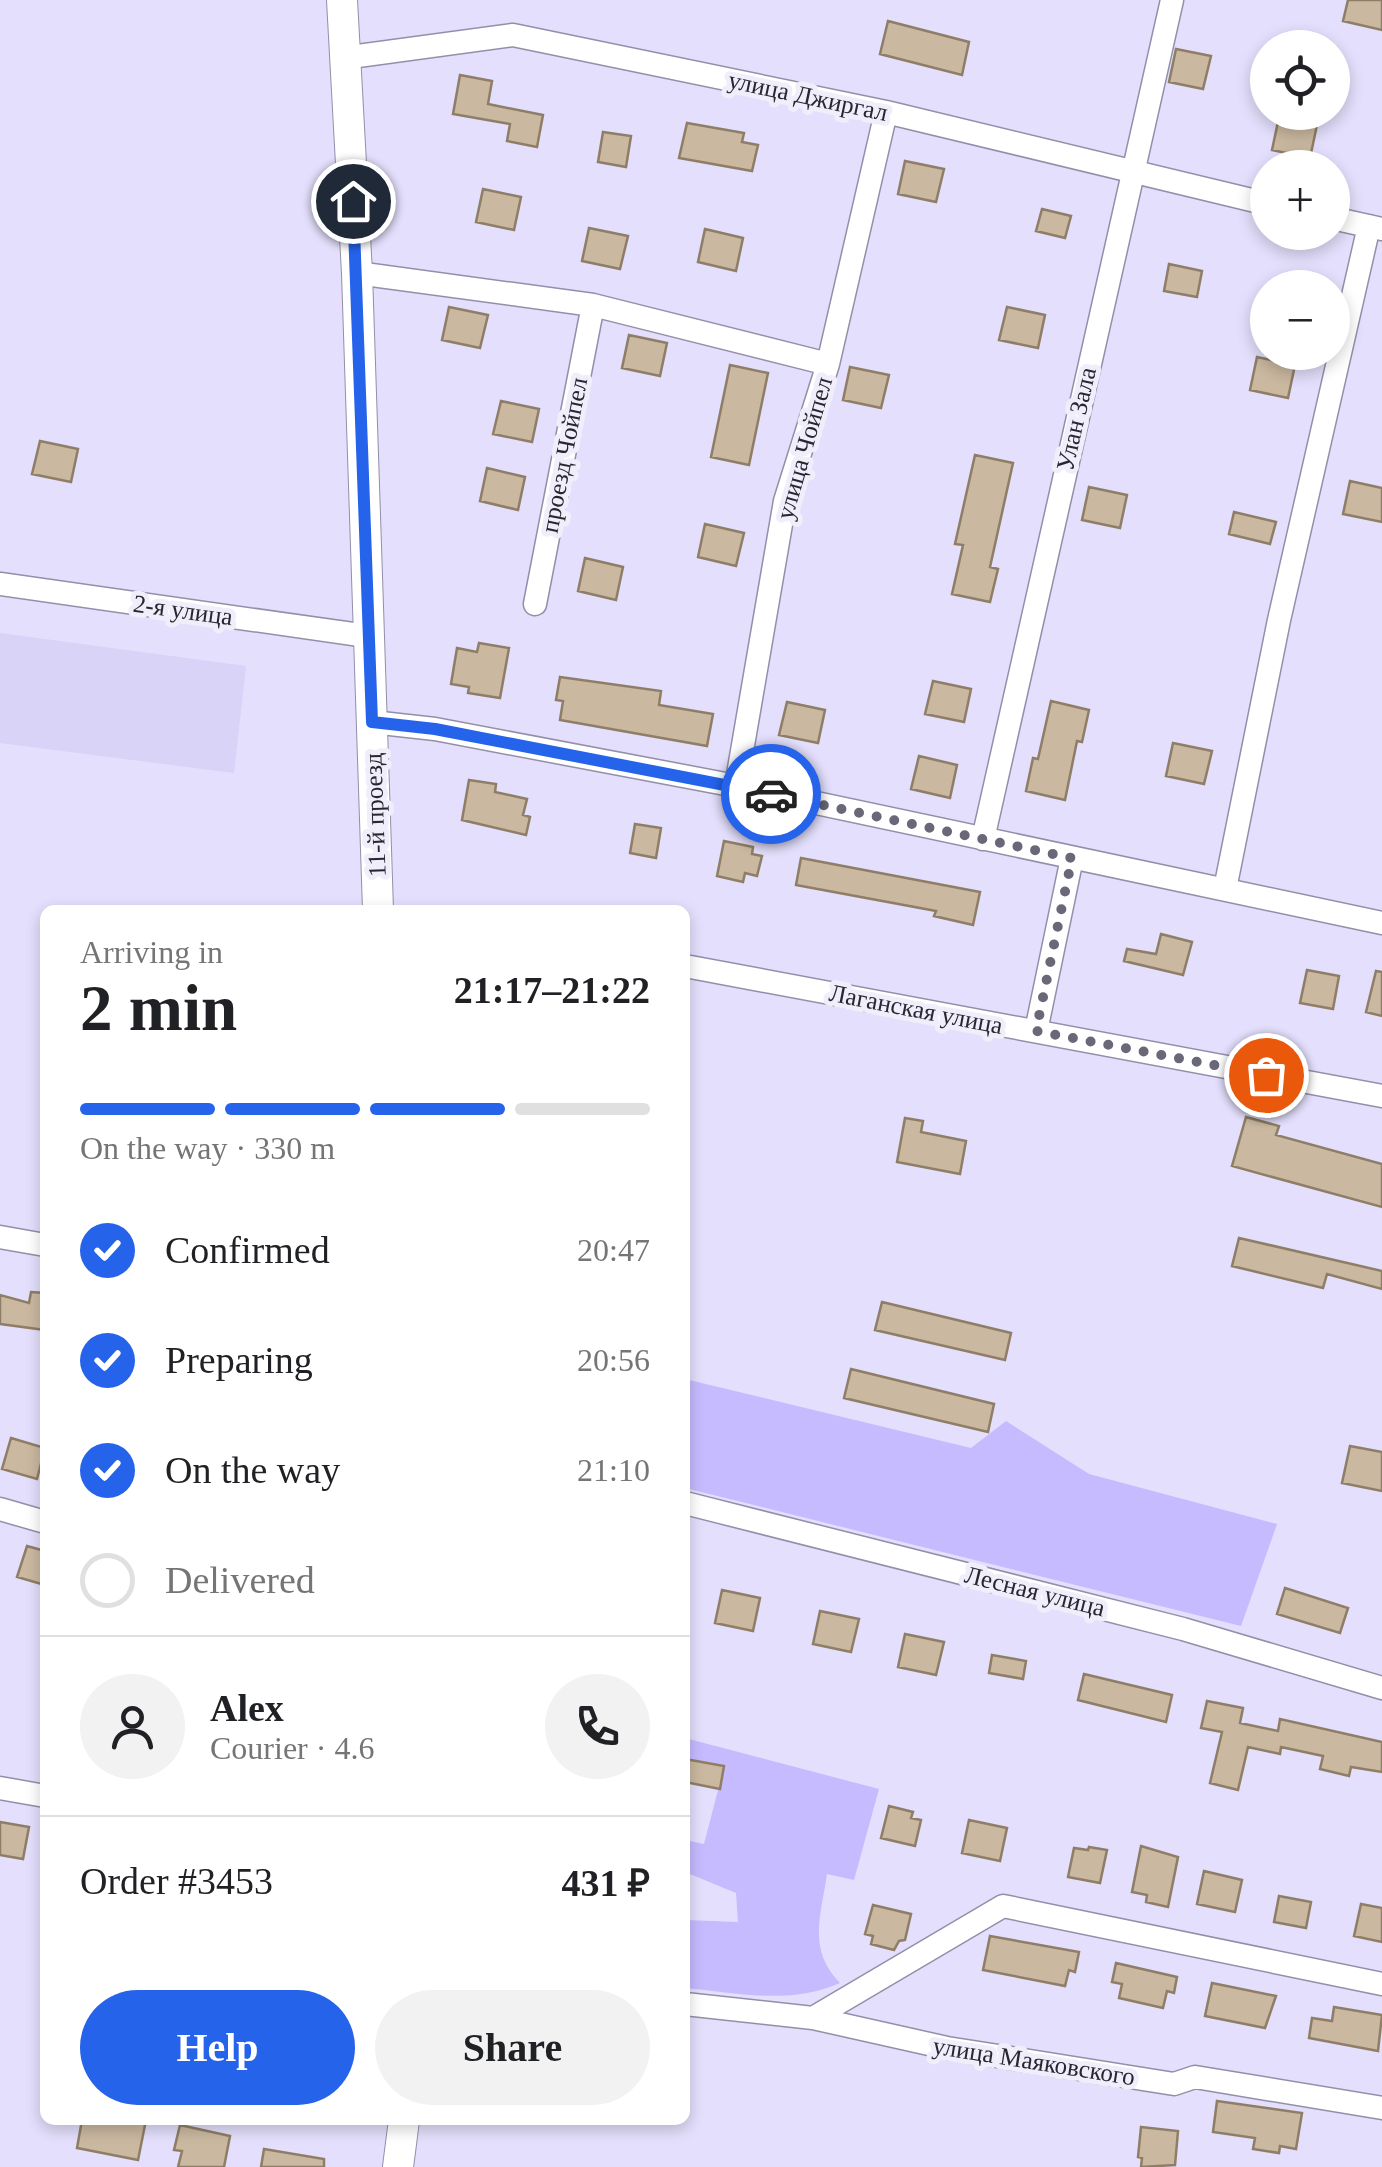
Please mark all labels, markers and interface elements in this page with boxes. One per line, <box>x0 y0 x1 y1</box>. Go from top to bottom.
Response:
map controls <box>1250 30 1350 370</box>
button: locate <box>1250 30 1350 130</box>
street label: улица Джиргал <box>726 66 890 126</box>
button: + <box>1250 150 1350 250</box>
pin <box>311 159 396 244</box>
icon: home <box>326 174 381 229</box>
button: − <box>1250 270 1350 370</box>
street label: Улан Зала <box>1051 365 1101 473</box>
street label: улица Чойпел <box>771 374 837 522</box>
street label: проезд Чойпел <box>536 375 592 535</box>
street label: 2-я улица <box>131 590 235 630</box>
courier <box>721 744 821 844</box>
street label: 11-й проезд <box>359 752 391 878</box>
icon: car <box>744 767 799 822</box>
text: Arriving in <box>80 934 223 970</box>
text: 21:17–21:22 <box>454 969 650 1011</box>
text: 2 min <box>80 972 237 1044</box>
street label: Лаганская улица <box>827 979 1005 1039</box>
pin <box>1224 1033 1309 1118</box>
icon: bag <box>1239 1048 1294 1103</box>
text: On the way · 330 m <box>80 1130 335 1166</box>
icon: check <box>80 1223 135 1278</box>
text: Confirmed <box>165 1229 330 1271</box>
text: 20:47 <box>577 1232 650 1268</box>
icon: check <box>80 1333 135 1388</box>
text: Preparing <box>165 1339 313 1381</box>
text: 20:56 <box>577 1342 650 1378</box>
icon: check <box>80 1443 135 1498</box>
text: On the way <box>165 1449 340 1491</box>
text: 21:10 <box>577 1452 650 1488</box>
text: Delivered <box>165 1559 315 1601</box>
street label: Лесная улица <box>962 1561 1108 1621</box>
button: person <box>80 1674 185 1779</box>
button: phone <box>545 1674 650 1779</box>
text: Alex <box>210 1687 284 1729</box>
text: Courier · 4.6 <box>210 1730 374 1766</box>
text: Order #3453 <box>80 1860 273 1902</box>
text: 431 ₽ <box>561 1862 650 1904</box>
button: Help <box>80 1990 355 2105</box>
button: Share <box>375 1990 650 2105</box>
street label: улица Маяковского <box>931 2032 1137 2090</box>

